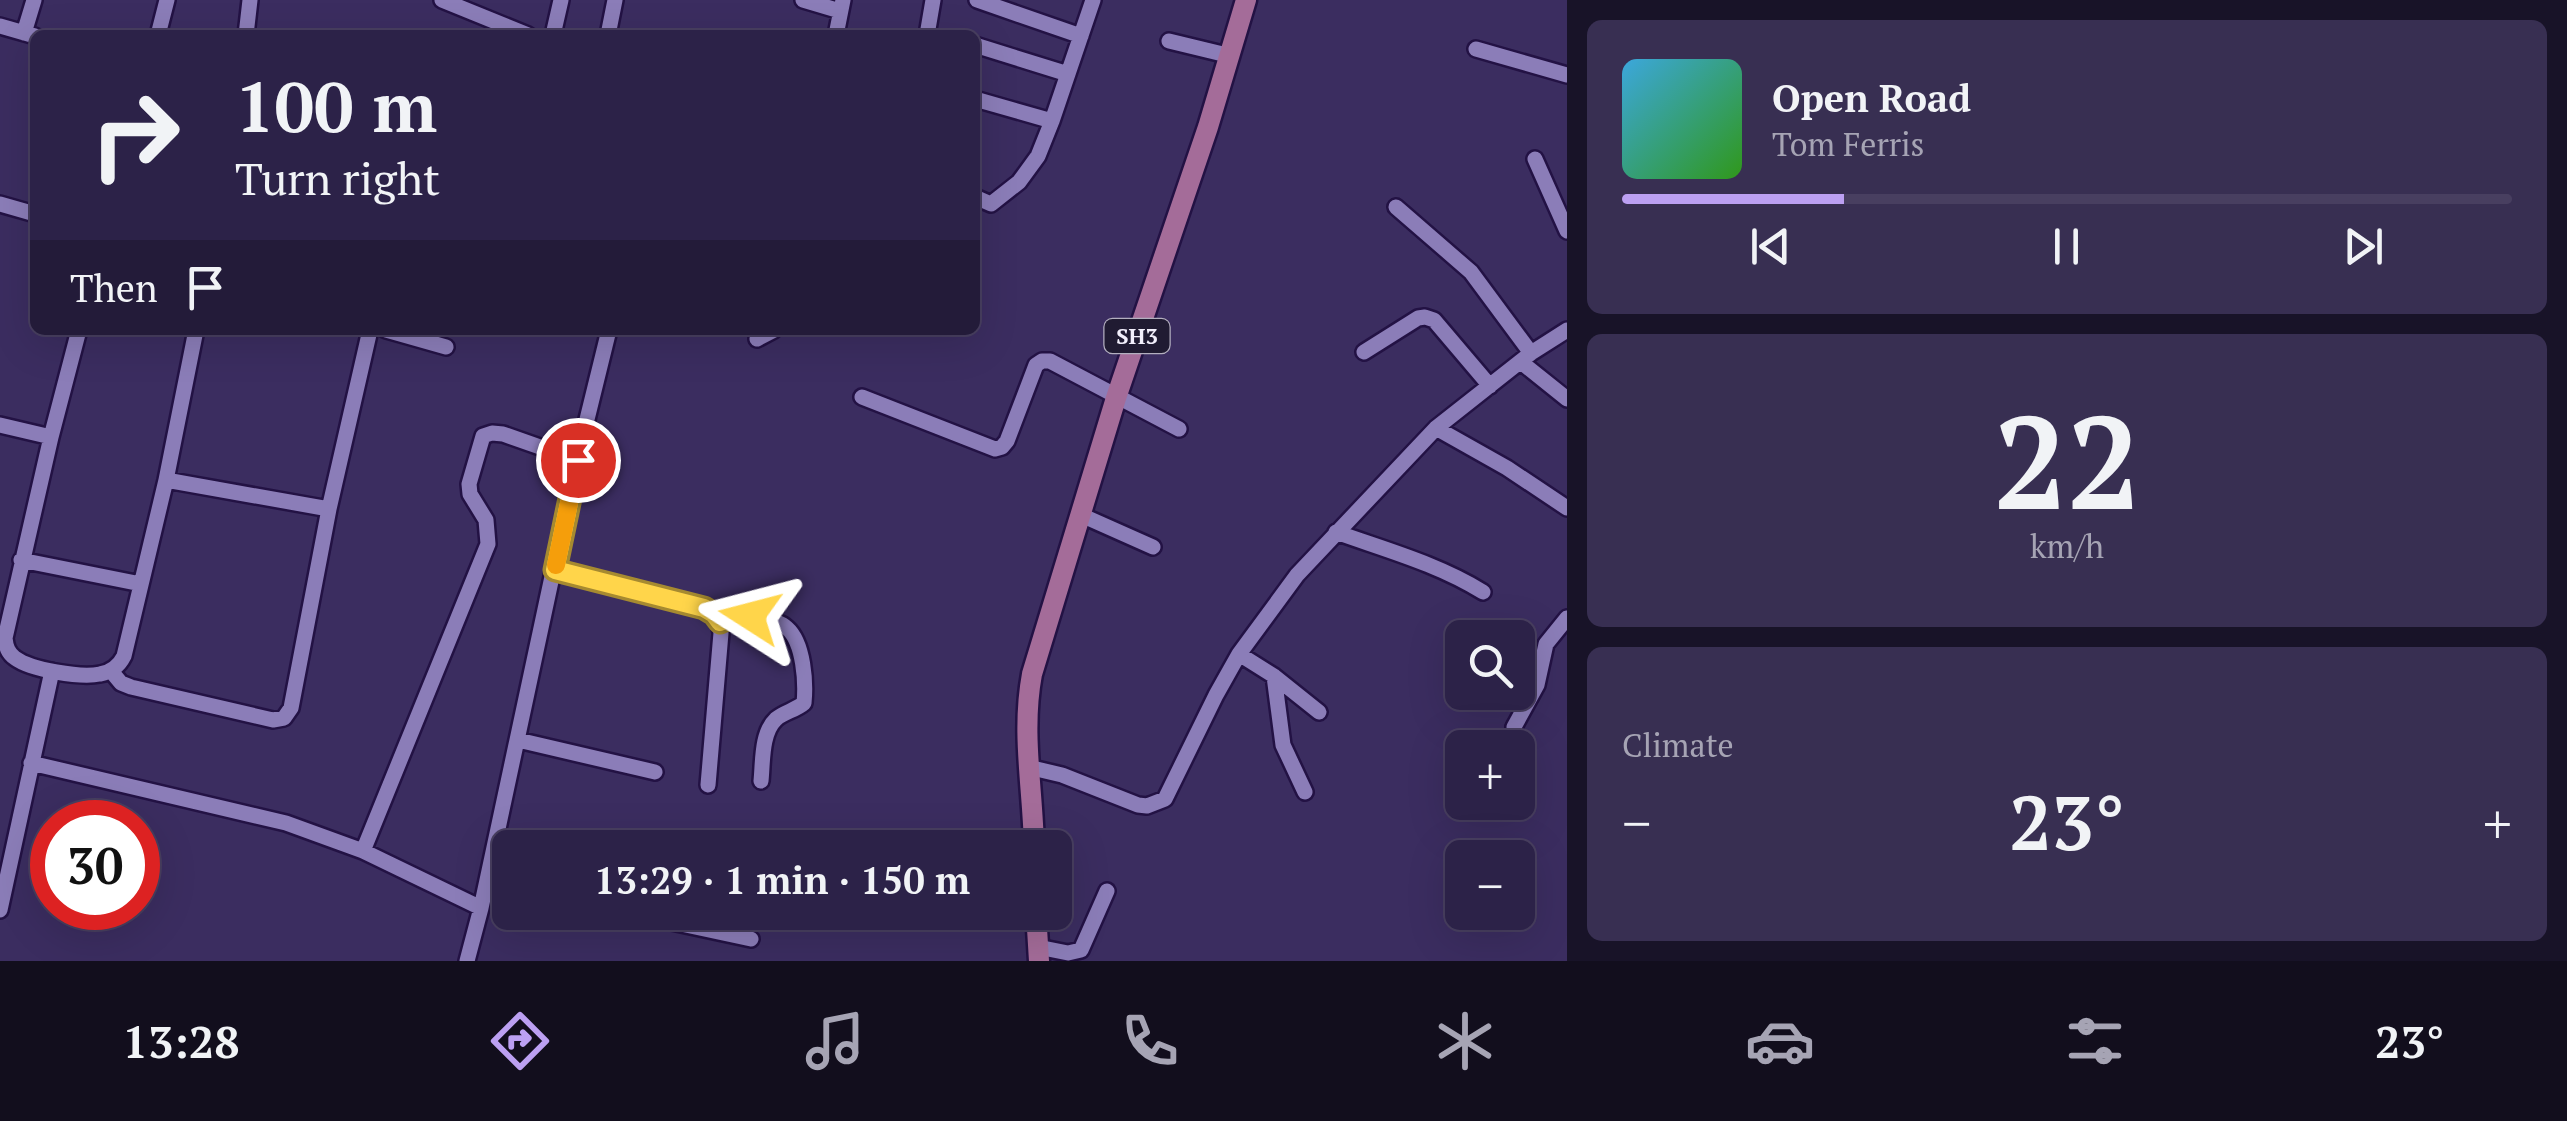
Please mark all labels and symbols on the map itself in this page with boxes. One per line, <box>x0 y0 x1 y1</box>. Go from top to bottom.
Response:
road number: SH3 <box>1104 319 1170 353</box>
pin <box>536 418 621 503</box>
position arrow <box>698 564 802 668</box>
speed limit sign: 30 <box>30 800 160 930</box>

